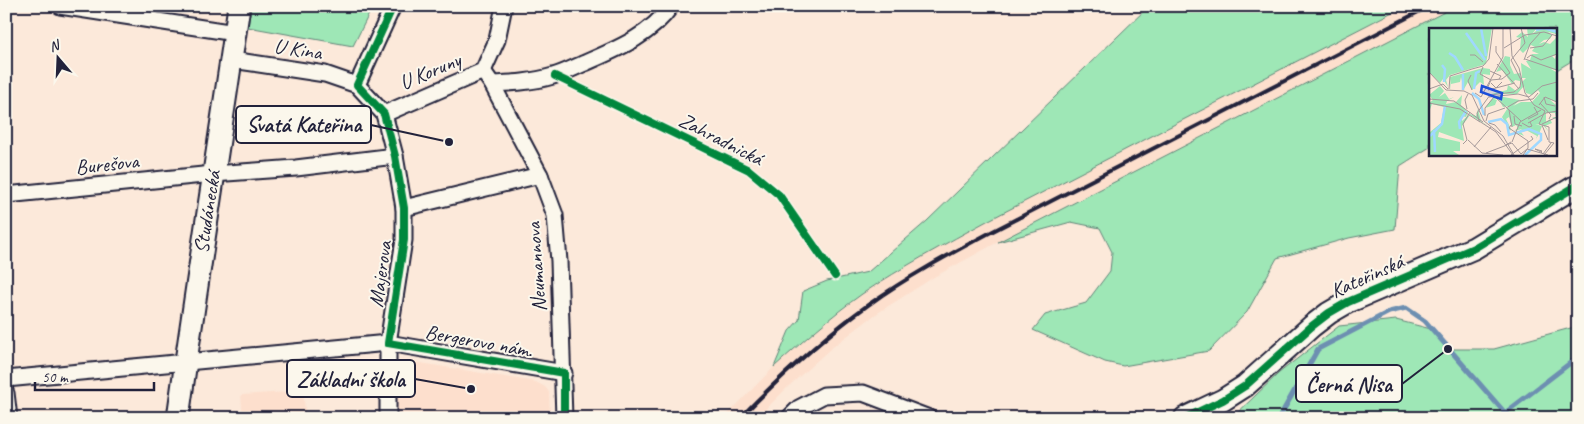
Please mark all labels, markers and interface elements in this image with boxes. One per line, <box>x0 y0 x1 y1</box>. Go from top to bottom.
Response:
inset map <box>1429 28 1556 155</box>
north arrow <box>32 32 82 82</box>
street label: U Kina <box>272 32 325 66</box>
text: N <box>47 36 63 56</box>
street label: U Koruny <box>395 46 466 95</box>
callout: Svatá Kateřina <box>236 106 371 143</box>
street label: Zahradnická <box>674 107 769 172</box>
text: Svatá Kateřina <box>247 111 363 139</box>
street label: Burešova <box>74 148 141 180</box>
street label: Studánecká <box>188 167 227 255</box>
street label: Neumannova <box>520 220 552 313</box>
street label: Majerova <box>362 237 398 309</box>
street label: Kateřinská <box>1326 248 1409 304</box>
street label: Bergerovo nám. <box>423 319 536 363</box>
scale bar <box>35 359 154 391</box>
callout: Základní škola <box>287 360 415 397</box>
callout: Černá Nisa <box>1296 365 1402 402</box>
text: Základní škola <box>297 366 407 394</box>
text: 50 m <box>42 368 69 387</box>
text: Černá Nisa <box>1306 371 1394 399</box>

